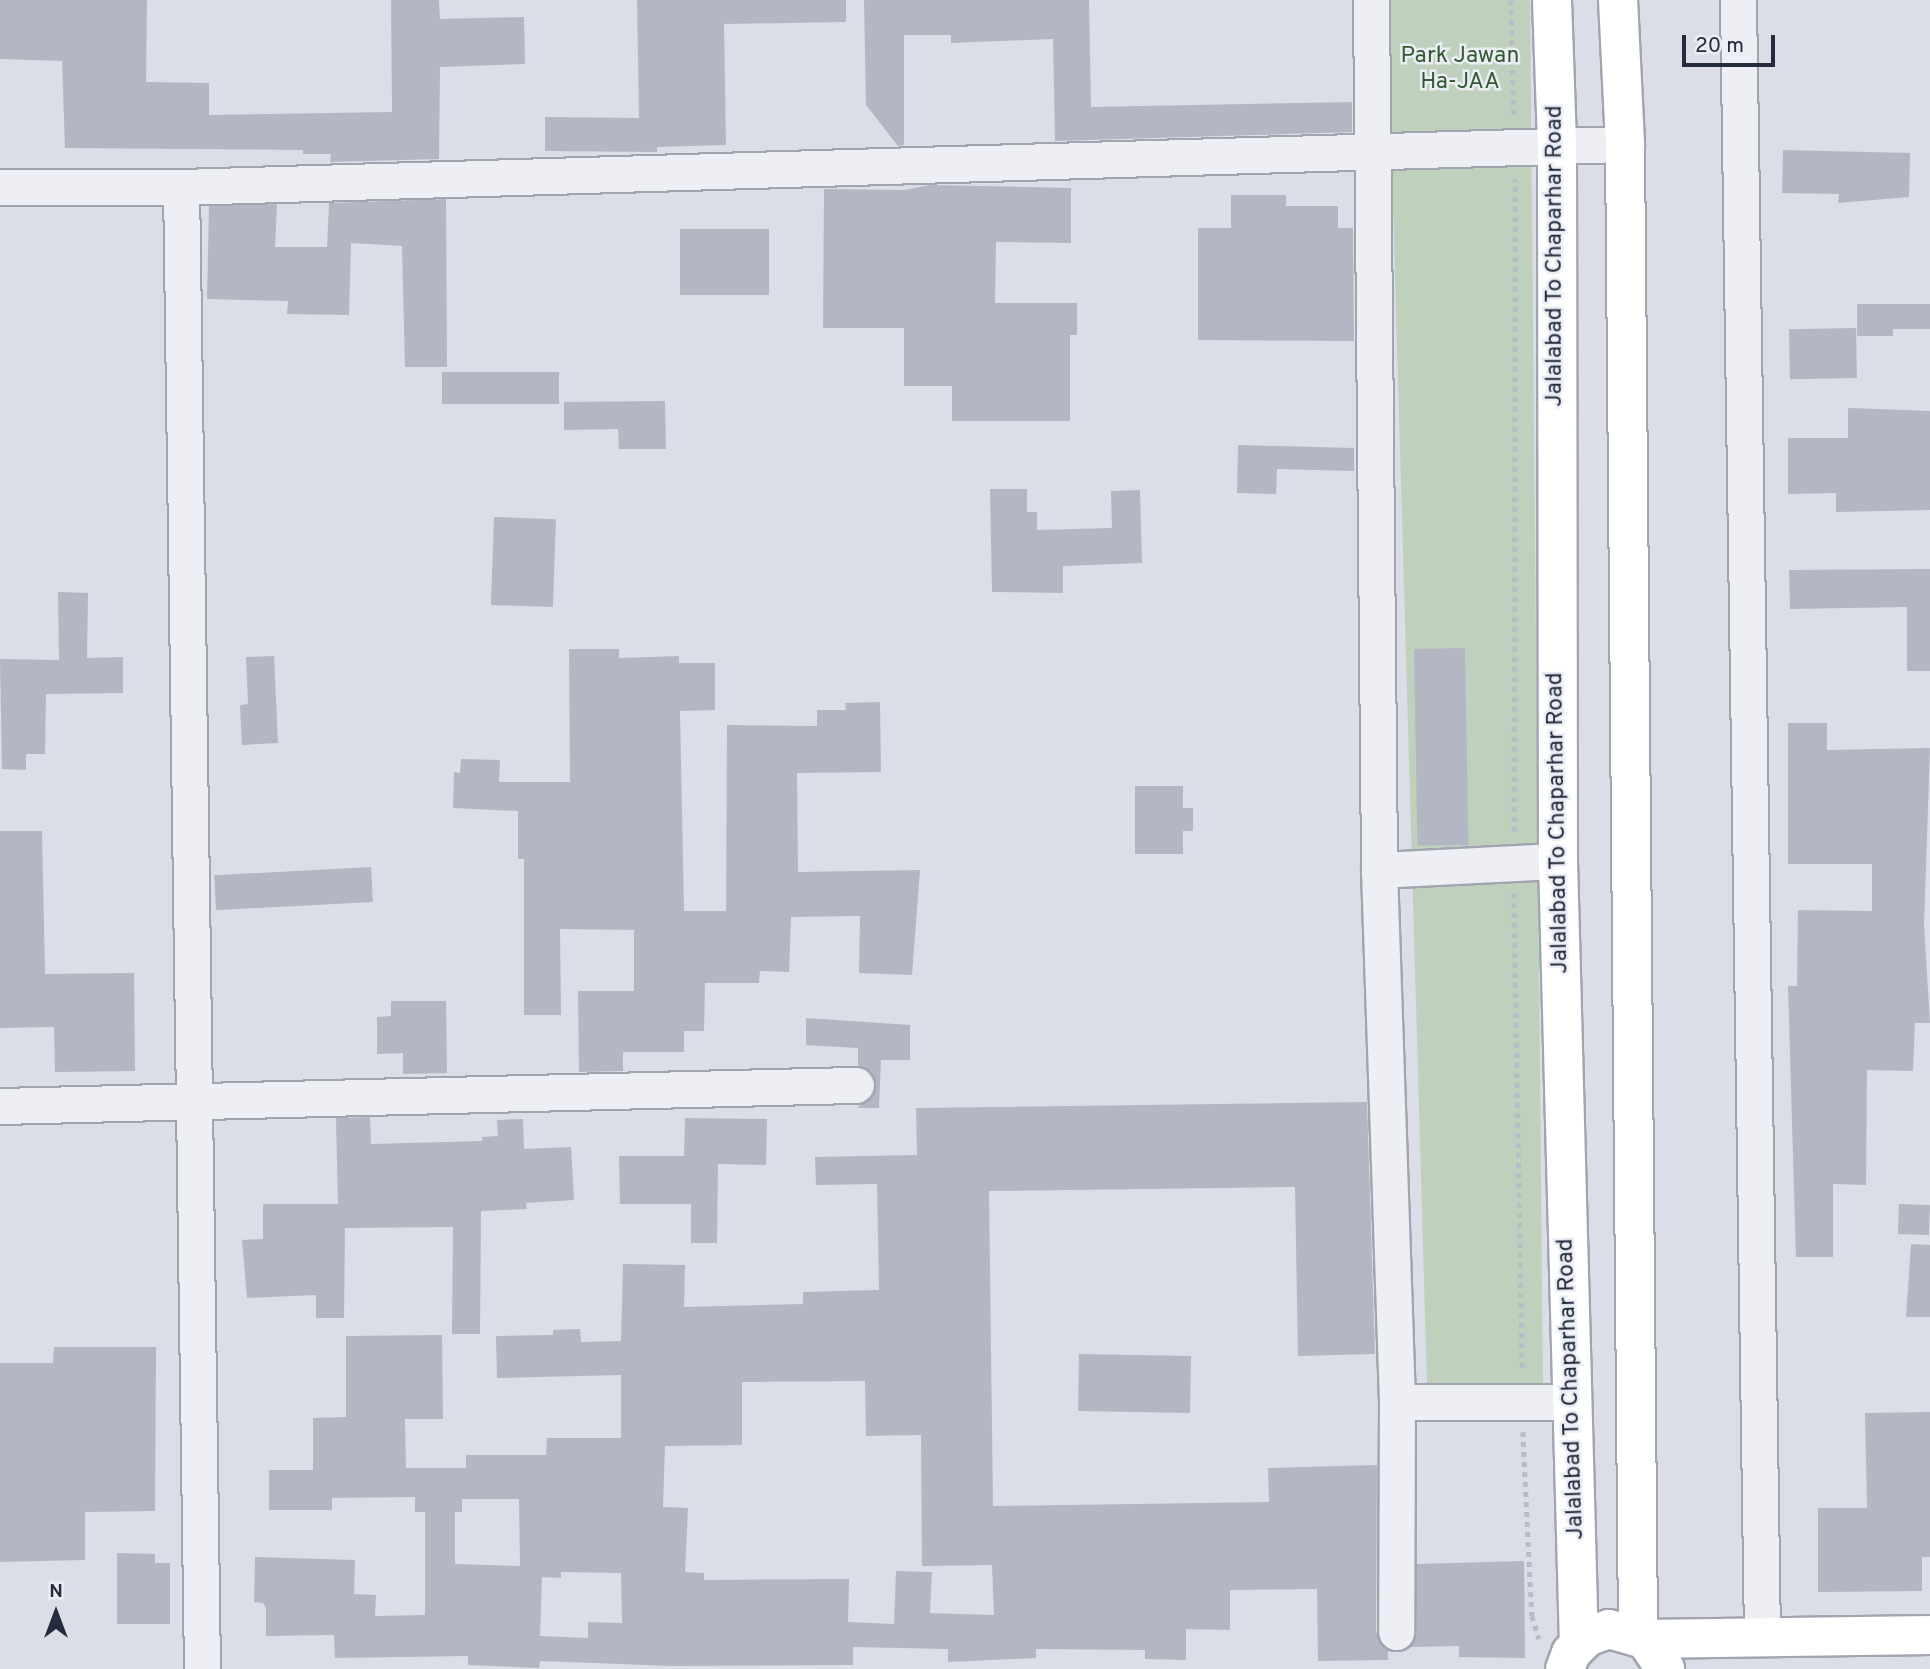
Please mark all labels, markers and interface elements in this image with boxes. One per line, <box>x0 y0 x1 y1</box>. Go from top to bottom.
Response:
scale bar <box>1685 21 1778 65</box>
text: 20 m <box>1695 33 1744 60</box>
park label: Park Jawan Ha-JAA <box>1401 43 1519 97</box>
street label: Jalalabad To Chaparhar Road <box>1542 105 1570 407</box>
street label: Jalalabad To Chaparhar Road <box>1543 672 1575 974</box>
street label: Jalalabad To Chaparhar Road <box>1553 1237 1591 1541</box>
north arrow <box>21 1578 91 1648</box>
text: N <box>49 1580 63 1604</box>

